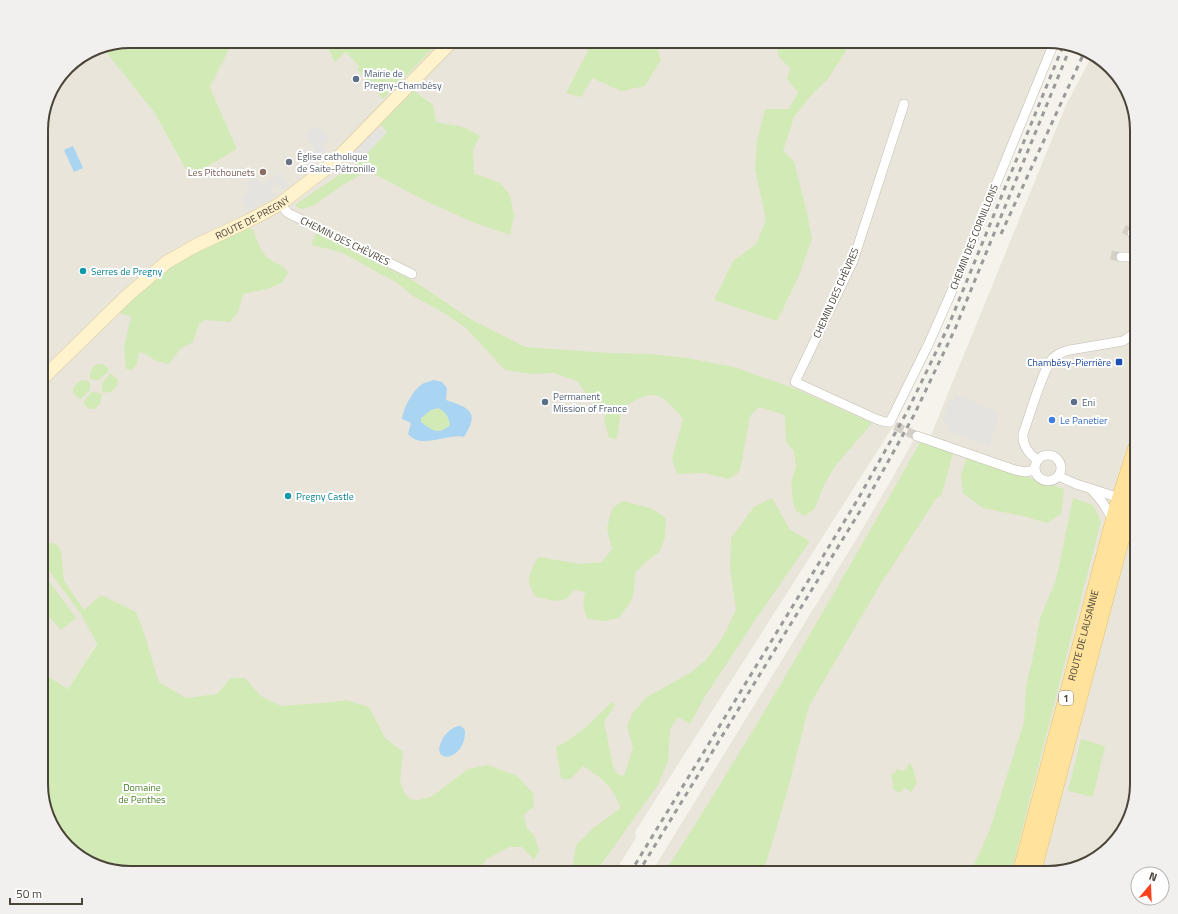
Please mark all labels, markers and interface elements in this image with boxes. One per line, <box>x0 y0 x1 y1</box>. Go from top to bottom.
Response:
place label: Mairie de Pregny-Chambésy <box>364 66 442 93</box>
marker: Mairie de Pregny-Chambésy <box>351 74 361 84</box>
place label: Église catholique de Saite-Pétronille <box>297 149 375 176</box>
marker: Église catholique de Saite-Pétronille <box>284 157 294 167</box>
place label: Les Pitchounets <box>188 165 255 180</box>
marker: Les Pitchounets <box>258 167 268 177</box>
street label: CHEMIN DES CORNILLONS <box>946 182 1002 292</box>
street label: ROUTE DE PREGNY <box>212 191 293 243</box>
street label: CHEMIN DES CHÈVRES <box>298 213 392 269</box>
street label: CHEMIN DES CHÈVRES <box>809 245 863 341</box>
place label: Serres de Pregny <box>91 264 163 279</box>
marker: Serres de Pregny <box>78 266 88 276</box>
place label: Chambésy-Pierrière <box>1027 355 1111 370</box>
marker: Chambésy-Pierrière <box>1114 357 1124 367</box>
place label: Permanent Mission of France <box>553 389 627 416</box>
place label: Eni <box>1082 395 1095 410</box>
marker: Permanent Mission of France <box>540 397 550 407</box>
marker: Eni <box>1069 397 1079 407</box>
place label: Le Panetier <box>1060 413 1108 428</box>
marker: Le Panetier <box>1047 415 1057 425</box>
place label: Pregny Castle <box>296 489 354 504</box>
marker: Pregny Castle <box>283 491 293 501</box>
street label: ROUTE DE LAUSANNE <box>1064 587 1102 682</box>
road number: 1 <box>1059 691 1073 705</box>
park label: Domaine de Penthes <box>118 780 166 807</box>
north arrow <box>1130 866 1170 906</box>
text: N <box>1147 868 1159 885</box>
scale bar <box>10 880 82 906</box>
text: 50 m <box>16 884 42 903</box>

